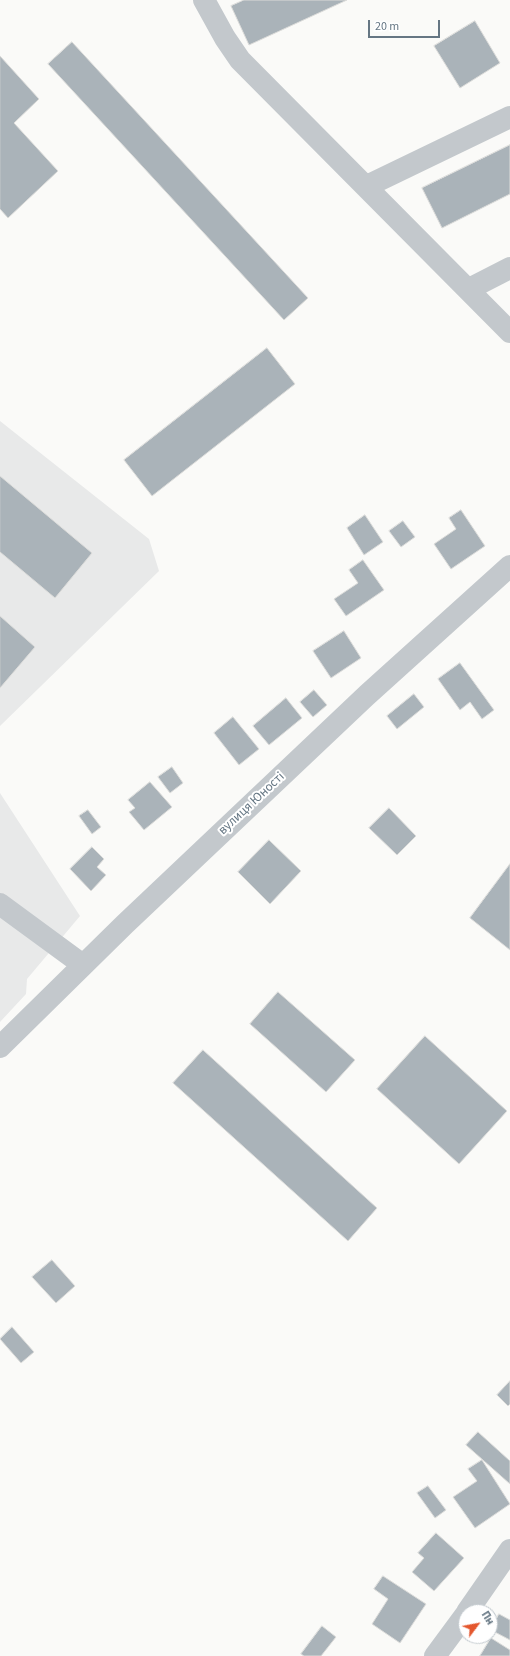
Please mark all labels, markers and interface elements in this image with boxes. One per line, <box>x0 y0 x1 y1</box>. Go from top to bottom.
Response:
scale bar <box>370 12 442 38</box>
text: 20 m <box>375 18 399 35</box>
street label: вулиця Юності <box>216 769 288 839</box>
north arrow <box>458 1604 498 1644</box>
text: Пн <box>478 1608 498 1628</box>

